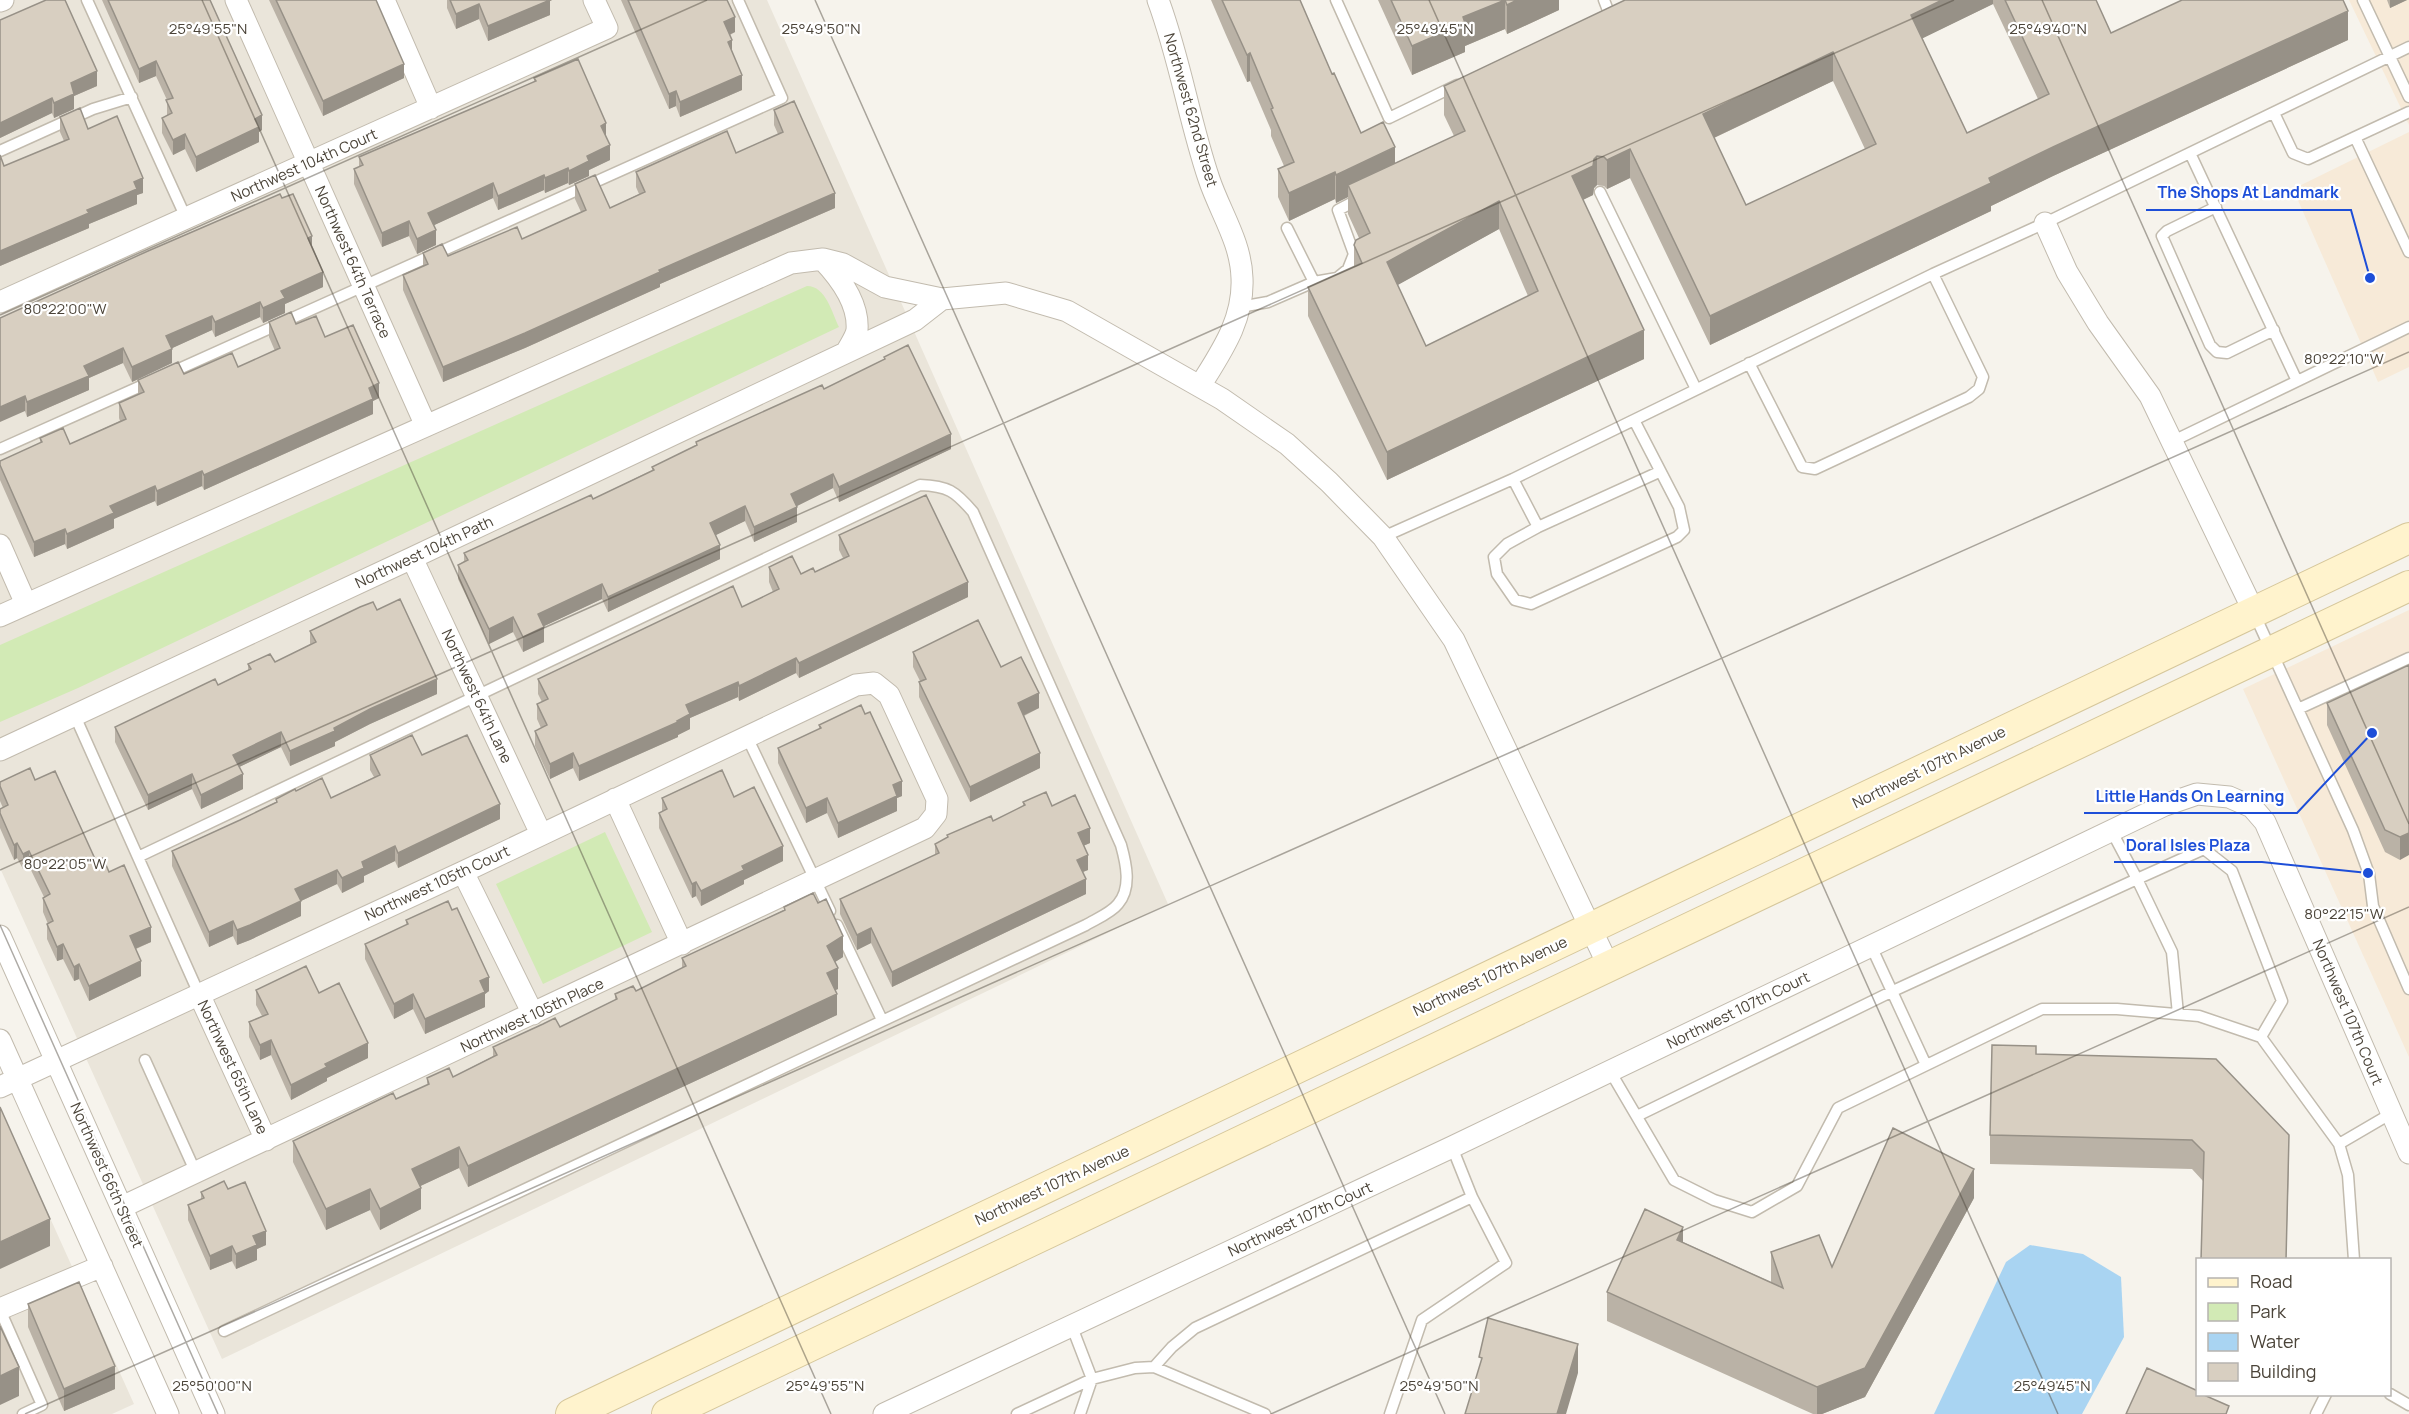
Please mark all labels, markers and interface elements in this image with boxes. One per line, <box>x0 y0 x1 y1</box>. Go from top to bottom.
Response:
text: 25°49'55"N <box>169 18 247 39</box>
text: 25°49'50"N <box>781 18 861 39</box>
text: 25°49'45"N <box>1396 18 1474 39</box>
text: 25°49'40"N <box>2009 18 2087 39</box>
street label: Northwest 62nd Street <box>1159 31 1223 189</box>
street label: Northwest 104th Court <box>228 123 380 207</box>
callout: The Shops At Landmark <box>2146 176 2351 210</box>
text: The Shops At Landmark <box>2157 181 2339 203</box>
street label: Northwest 64th Terrace <box>310 183 396 342</box>
text: 80°22'00"W <box>23 298 107 319</box>
text: 80°22'10"W <box>2304 348 2384 369</box>
street label: Northwest 104th Path <box>352 511 497 593</box>
street label: Northwest 64th Lane <box>437 625 517 767</box>
street label: Northwest 107th Avenue <box>1849 721 2009 813</box>
callout: Little Hands On Learning <box>2084 779 2297 813</box>
text: Little Hands On Learning <box>2096 785 2284 807</box>
callout: Doral Isles Plaza <box>2114 828 2262 862</box>
text: Doral Isles Plaza <box>2126 834 2250 856</box>
street label: Northwest 105th Court <box>361 840 513 926</box>
text: 80°22'05"W <box>24 853 106 874</box>
text: 80°22'15"W <box>2304 903 2384 924</box>
street label: Northwest 107th Avenue <box>1409 931 1571 1021</box>
street label: Northwest 107th Court <box>2308 936 2388 1088</box>
street label: Northwest 107th Court <box>1663 966 1813 1054</box>
street label: Northwest 105th Place <box>457 972 607 1057</box>
street label: Northwest 65th Lane <box>193 996 273 1138</box>
street label: Northwest 66th Street <box>65 1099 149 1251</box>
street label: Northwest 107th Avenue <box>971 1140 1133 1230</box>
street label: Northwest 107th Court <box>1225 1176 1375 1262</box>
legend <box>2196 1258 2391 1396</box>
text: Road <box>2250 1269 2293 1293</box>
text: Park <box>2250 1299 2287 1323</box>
text: Water <box>2250 1329 2300 1353</box>
text: Building <box>2250 1359 2316 1383</box>
text: 25°50'00"N <box>172 1375 252 1396</box>
text: 25°49'55"N <box>786 1375 864 1396</box>
text: 25°49'50"N <box>1399 1375 1479 1396</box>
text: 25°49'45"N <box>2013 1375 2091 1396</box>

